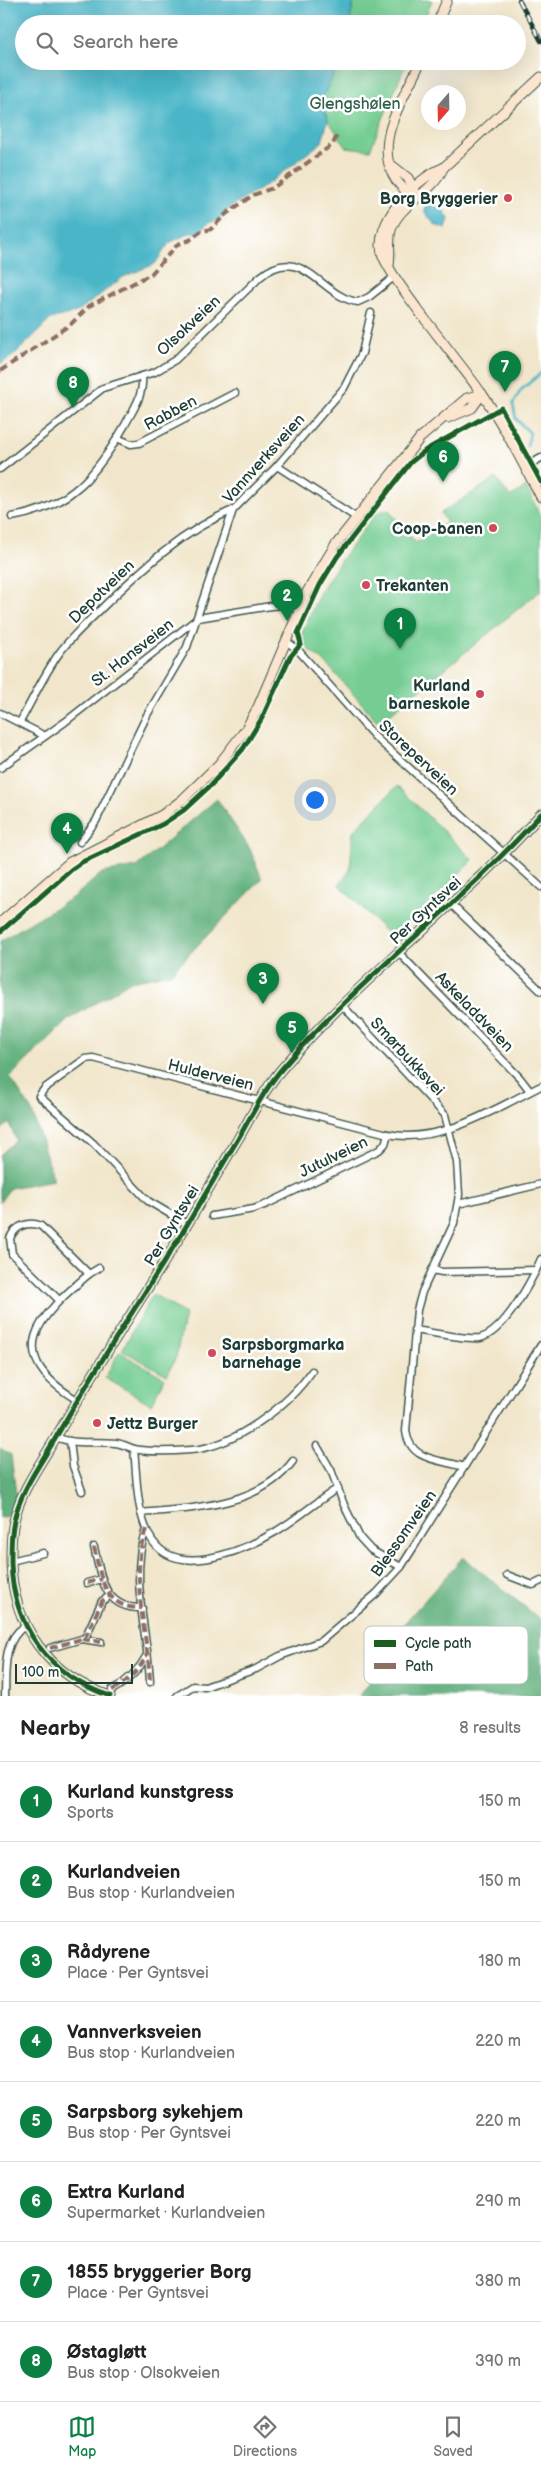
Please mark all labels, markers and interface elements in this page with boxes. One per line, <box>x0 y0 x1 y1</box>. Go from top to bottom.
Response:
search box <box>15 15 526 70</box>
icon: search <box>33 29 61 57</box>
text: Search here <box>73 31 178 54</box>
north arrow <box>421 85 466 130</box>
park label: Glengshølen <box>310 95 400 114</box>
place label: Borg Bryggerier <box>380 190 499 209</box>
marker: Borg Bryggerier <box>502 192 514 204</box>
street label: Olsokveien <box>153 292 225 360</box>
pin: 7 <box>489 351 521 392</box>
pin: 8 <box>57 367 89 408</box>
street label: Rabben <box>141 392 200 435</box>
street label: Vannverksveien <box>219 410 309 508</box>
pin: 6 <box>427 441 459 482</box>
place label: Coop-banen <box>392 520 483 539</box>
marker: Coop-banen <box>487 522 499 534</box>
street label: Depotveien <box>65 556 139 628</box>
place label: Trekanten <box>376 577 449 596</box>
marker: Trekanten <box>360 579 372 591</box>
pin: 2 <box>271 580 303 621</box>
pin: 1 <box>384 608 416 649</box>
street label: St. Hansveien <box>88 615 178 691</box>
place label: Kurland barneskole <box>389 677 470 714</box>
marker: Kurland barneskole <box>474 688 486 700</box>
street label: Storeperveien <box>374 716 462 800</box>
your location <box>302 787 328 813</box>
pin: 4 <box>51 813 83 854</box>
street label: Per Gyntsvei <box>386 873 466 949</box>
pin: 3 <box>247 963 279 1004</box>
street label: Askeladdveien <box>431 968 517 1056</box>
pin: 5 <box>276 1012 308 1053</box>
street label: Smørbukksvei <box>366 1014 448 1100</box>
street label: Hulderveien <box>166 1056 256 1095</box>
street label: Jutulveien <box>296 1133 371 1182</box>
street label: Per Gyntsvei <box>141 1182 204 1270</box>
place label: Sarpsborgmarka barnehage <box>222 1336 344 1373</box>
marker: Sarpsborgmarka barnehage <box>206 1347 218 1359</box>
place label: Jettz Burger <box>107 1415 199 1434</box>
marker: Jettz Burger <box>91 1417 103 1429</box>
street label: Blessomveien <box>367 1487 441 1581</box>
legend <box>364 1626 528 1684</box>
text: Cycle path <box>405 1635 472 1652</box>
text: Path <box>405 1658 433 1675</box>
scale bar <box>15 1661 132 1684</box>
text: 100 m <box>22 1664 59 1681</box>
text: Nearby <box>20 1716 90 1741</box>
text: 8 results <box>459 1719 521 1738</box>
text: Kurland kunstgress <box>67 1781 234 1804</box>
text: 1 <box>33 1792 39 1811</box>
text: 150 m <box>479 1792 521 1811</box>
text: Sports <box>67 1804 114 1823</box>
text: Kurlandveien <box>67 1861 180 1884</box>
text: 2 <box>31 1872 41 1891</box>
text: 150 m <box>479 1872 521 1891</box>
text: Bus stop · Kurlandveien <box>67 1884 235 1903</box>
text: Rådyrene <box>67 1941 150 1964</box>
text: 3 <box>31 1952 41 1971</box>
text: 180 m <box>479 1952 521 1971</box>
text: Place · Per Gyntsvei <box>67 1964 209 1983</box>
text: Vannverksveien <box>67 2021 202 2044</box>
text: 4 <box>31 2032 41 2051</box>
text: 220 m <box>475 2032 521 2051</box>
text: Bus stop · Kurlandveien <box>67 2044 235 2063</box>
text: Sarpsborg sykehjem <box>67 2101 243 2124</box>
text: 5 <box>31 2112 41 2131</box>
text: 220 m <box>475 2112 521 2131</box>
text: Bus stop · Per Gyntsvei <box>67 2124 231 2143</box>
text: Extra Kurland <box>67 2181 185 2204</box>
text: 6 <box>31 2192 41 2211</box>
text: 290 m <box>475 2192 521 2211</box>
text: Supermarket · Kurlandveien <box>67 2204 265 2223</box>
text: 1855 bryggerier Borg <box>67 2261 252 2284</box>
text: 7 <box>32 2272 40 2291</box>
text: 380 m <box>475 2272 521 2291</box>
text: Place · Per Gyntsvei <box>67 2284 209 2303</box>
text: Østagløtt <box>67 2341 147 2364</box>
text: 8 <box>31 2352 41 2371</box>
text: 390 m <box>475 2352 521 2371</box>
text: Bus stop · Olsokveien <box>67 2364 220 2383</box>
tab: Map <box>68 2413 96 2460</box>
tab: Directions <box>233 2413 297 2460</box>
tab: Saved <box>433 2413 473 2460</box>

